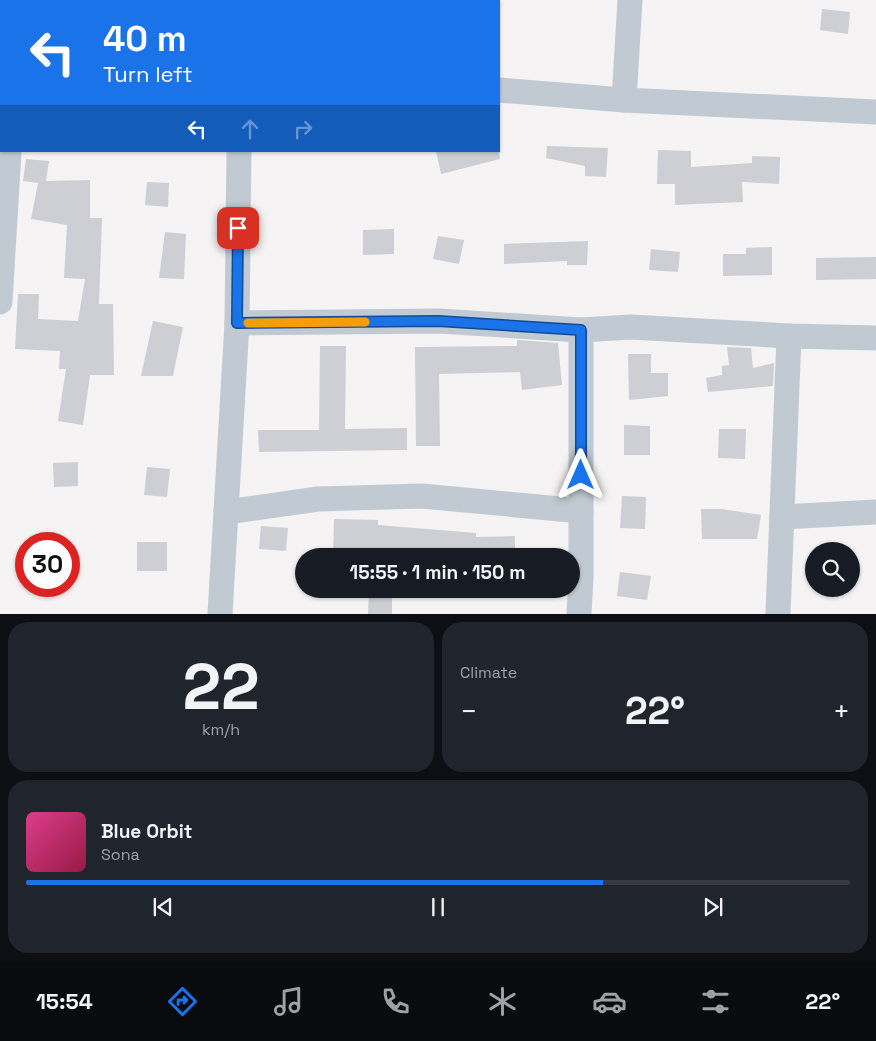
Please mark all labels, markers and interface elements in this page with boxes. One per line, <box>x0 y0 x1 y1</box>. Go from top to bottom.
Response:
text: 40 m <box>103 17 187 61</box>
icon: left <box>20 20 85 85</box>
text: Turn left <box>103 60 193 88</box>
icon: left <box>183 115 211 143</box>
icon: ahead <box>236 115 264 143</box>
icon: right <box>289 115 317 143</box>
pin <box>217 207 259 249</box>
icon: arrive <box>224 214 252 242</box>
position arrow <box>554 448 606 500</box>
speed limit sign: 30 <box>15 532 80 597</box>
map controls <box>805 542 860 597</box>
button: search <box>805 542 860 597</box>
text: 15:55 · 1 min · 150 m <box>350 560 525 585</box>
text: 22 <box>182 645 260 728</box>
text: Climate <box>460 662 517 683</box>
text: 22° <box>625 687 685 735</box>
text: − <box>460 693 477 729</box>
text: + <box>833 693 850 729</box>
text: km/h <box>202 719 240 740</box>
text: Blue Orbit <box>101 819 192 844</box>
text: Sona <box>101 844 140 865</box>
icon: previous <box>149 893 177 921</box>
icon: pause <box>424 893 452 921</box>
icon: next <box>699 893 727 921</box>
icon: directions <box>165 984 200 1019</box>
icon: music <box>271 984 306 1019</box>
icon: phone <box>378 984 413 1019</box>
icon: climate <box>485 984 520 1019</box>
icon: car <box>592 984 627 1019</box>
icon: filters <box>698 984 733 1019</box>
text: 15:54 <box>36 987 93 1015</box>
text: 22° <box>805 987 840 1015</box>

